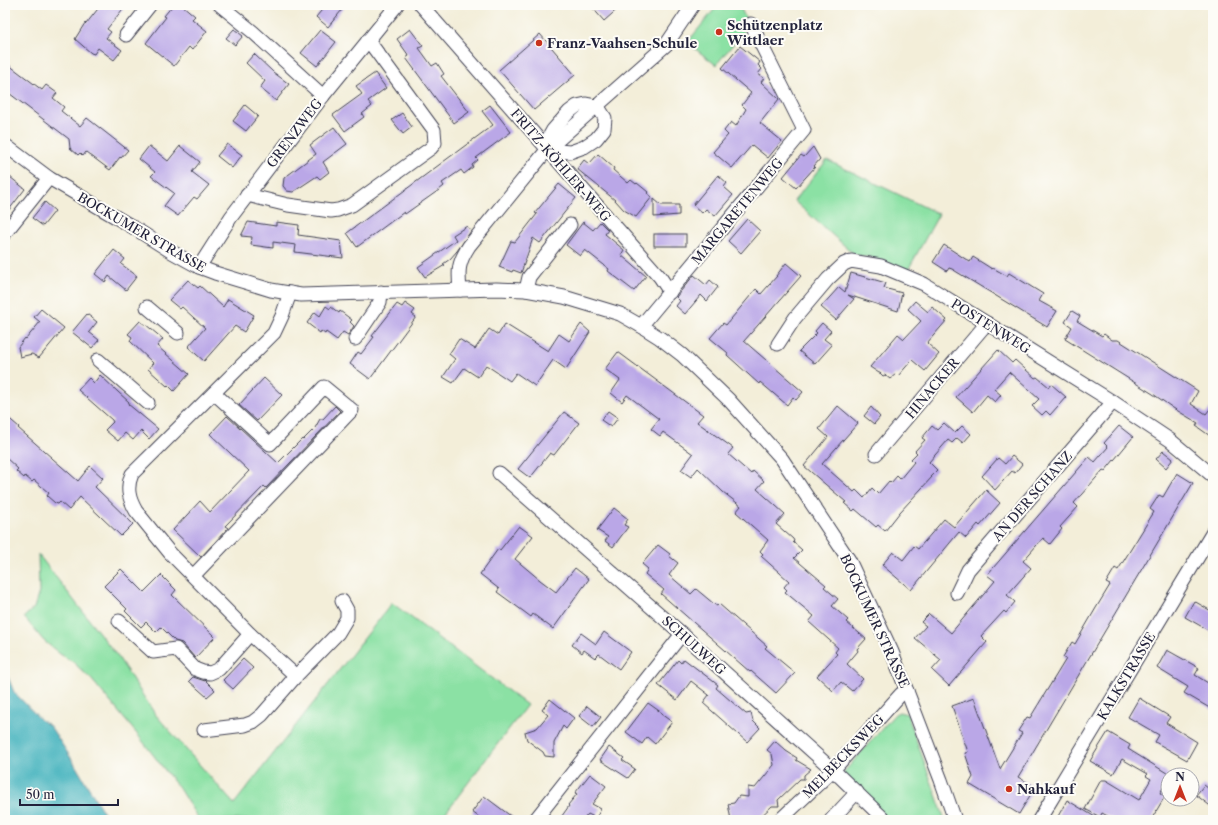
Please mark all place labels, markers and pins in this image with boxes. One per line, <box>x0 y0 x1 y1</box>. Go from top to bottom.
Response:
place label: Schützenplatz Wittlaer <box>726 17 823 48</box>
marker: Schützenplatz Wittlaer <box>714 27 724 37</box>
place label: Franz-Vaahsen-Schule <box>547 35 697 51</box>
marker: Franz-Vaahsen-Schule <box>534 38 544 48</box>
place label: Nahkauf <box>1017 781 1077 797</box>
marker: Nahkauf <box>1004 784 1014 794</box>

